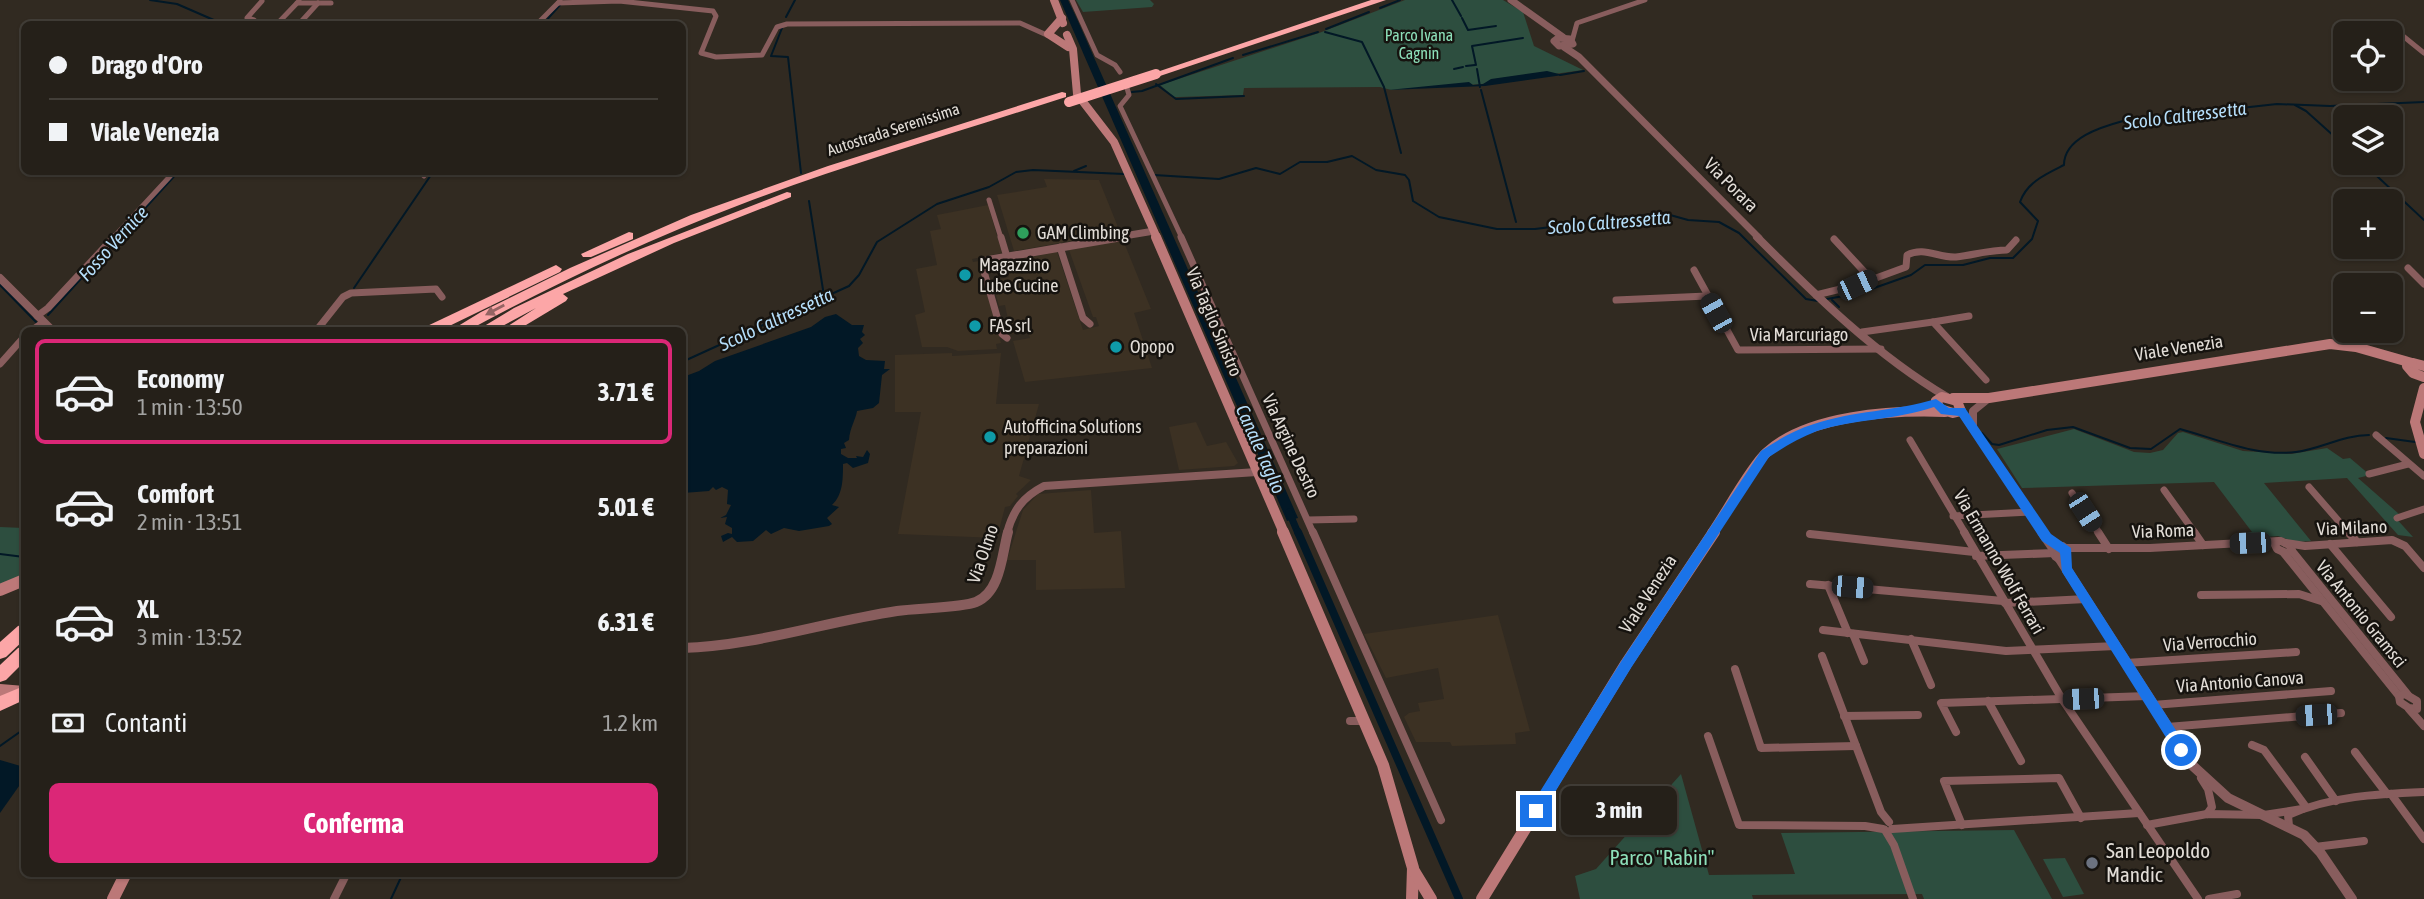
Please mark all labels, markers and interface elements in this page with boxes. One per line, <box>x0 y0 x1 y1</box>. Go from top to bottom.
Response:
map controls <box>2333 21 2403 343</box>
button: locate <box>2333 21 2403 91</box>
park label: Parco Ivana Cagnin <box>1385 26 1453 63</box>
text: Drago d'Oro <box>91 50 203 80</box>
water label: Scolo Caltressetta <box>2121 97 2248 134</box>
street label: Autostrada Serenissima <box>824 99 962 159</box>
button: layers <box>2333 105 2403 175</box>
text: Viale Venezia <box>91 117 219 147</box>
street label: Via Porara <box>1700 153 1763 216</box>
button: + <box>2333 189 2403 259</box>
water label: Fosso Vernice <box>74 201 152 285</box>
water label: Scolo Caltressetta <box>1546 206 1672 238</box>
place label: GAM Climbing <box>1037 222 1129 243</box>
marker: GAM Climbing <box>1015 225 1031 241</box>
place label: Magazzino Lube Cucine <box>979 254 1058 296</box>
street label: Via Taglio Sinistro <box>1182 264 1247 379</box>
marker: Magazzino Lube Cucine <box>957 267 973 283</box>
car <box>1834 267 1881 303</box>
button: − <box>2333 273 2403 343</box>
water label: Scolo Caltressetta <box>715 283 837 355</box>
car <box>1697 290 1736 336</box>
one-way arrow <box>485 304 505 315</box>
place label: FAS srl <box>989 315 1031 336</box>
marker: FAS srl <box>967 318 983 334</box>
street label: Via Marcuriago <box>1750 324 1848 345</box>
street label: Viale Venezia <box>2133 330 2224 365</box>
place label: Opopo <box>1130 336 1175 357</box>
marker: Opopo <box>1108 339 1124 355</box>
icon: car <box>53 360 116 423</box>
text: Economy <box>137 364 224 394</box>
text: 3.71 € <box>597 377 654 407</box>
street label: Via Argine Destro <box>1258 391 1325 501</box>
text: 1 min · 13:50 <box>137 394 243 420</box>
water label: Canale Taglio <box>1232 401 1290 497</box>
place label: Autofficina Solutions preparazioni <box>1004 416 1142 458</box>
marker: Autofficina Solutions preparazioni <box>982 429 998 445</box>
icon: car <box>53 475 116 538</box>
text: Comfort <box>137 479 214 509</box>
street label: Via Ermanno Wolf Ferrari <box>1950 486 2049 637</box>
car <box>2065 489 2106 535</box>
text: 5.01 € <box>597 492 654 522</box>
text: 2 min · 13:51 <box>137 509 243 535</box>
street label: Via Milano <box>2316 516 2387 539</box>
street label: Via Roma <box>2131 519 2195 542</box>
street label: Via Olmo <box>963 522 1002 586</box>
car <box>2229 532 2272 554</box>
street label: Viale Venezia <box>1615 551 1681 637</box>
street label: Via Antonio Gramsci <box>2312 556 2411 671</box>
car <box>1831 575 1874 599</box>
icon: car <box>53 590 116 653</box>
text: XL <box>137 594 159 624</box>
text: 6.31 € <box>597 607 654 637</box>
text: 3 min · 13:52 <box>137 624 243 650</box>
street label: Via Verrocchio <box>2162 628 2258 655</box>
street label: Via Antonio Canova <box>2176 667 2304 696</box>
car <box>2062 688 2105 710</box>
car <box>2295 703 2338 727</box>
icon: cash <box>49 704 87 742</box>
text: Contanti <box>105 708 187 738</box>
text: 1.2 km <box>602 710 658 736</box>
route start <box>2165 734 2197 766</box>
button: Conferma <box>49 783 658 863</box>
callout: 3 min <box>1560 786 1676 836</box>
route end <box>1520 795 1552 827</box>
text: 3 min <box>1596 797 1642 823</box>
place label: San Leopoldo Mandic <box>2106 838 2210 886</box>
park label: Parco "Rabin" <box>1610 845 1715 869</box>
marker: San Leopoldo Mandic <box>2084 855 2100 871</box>

